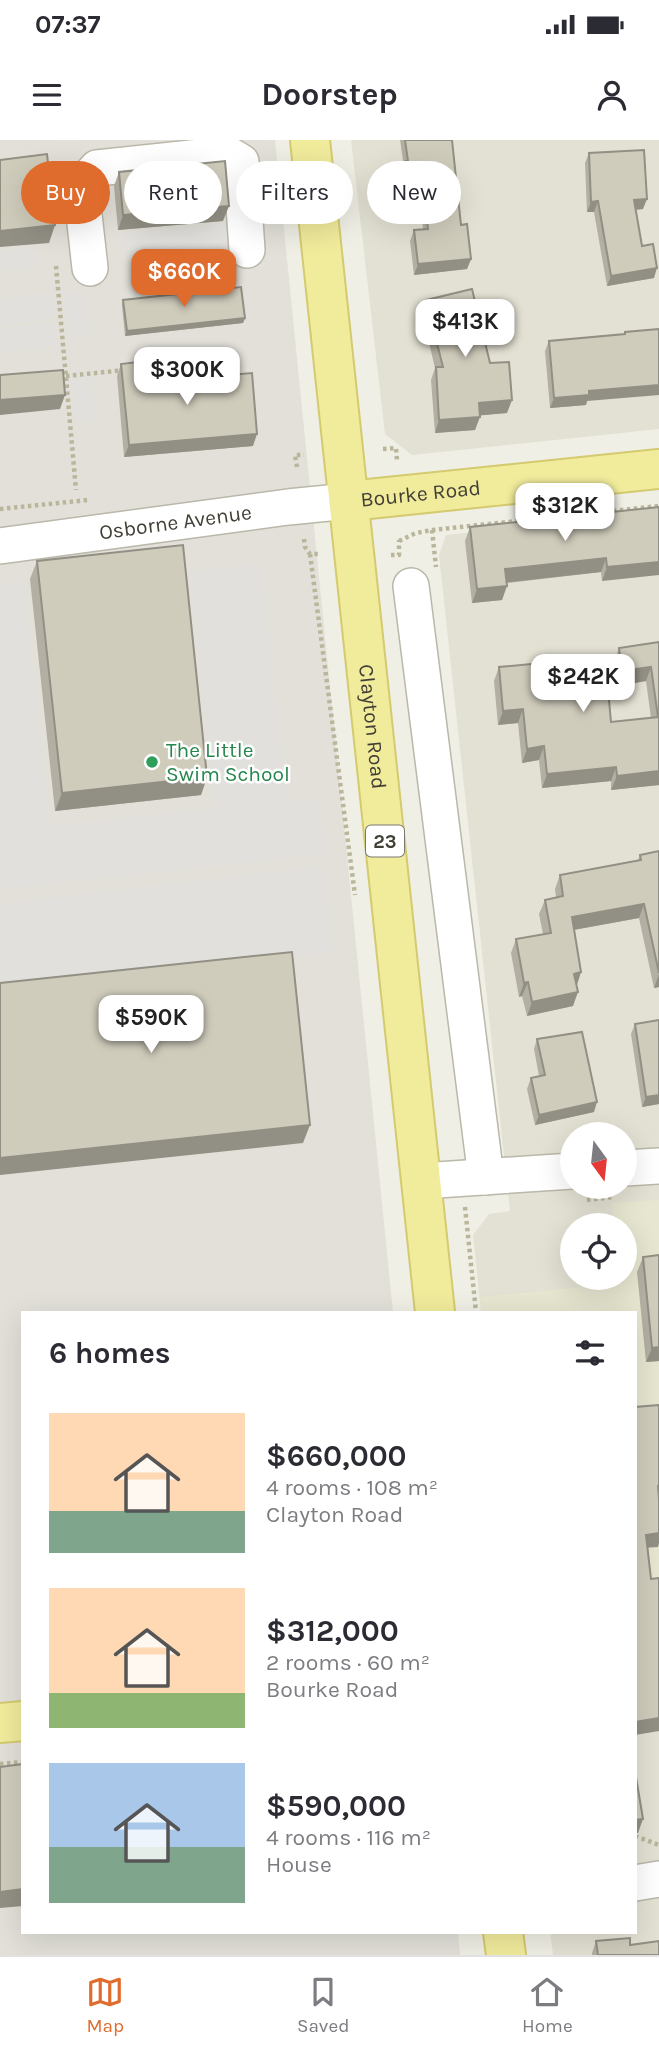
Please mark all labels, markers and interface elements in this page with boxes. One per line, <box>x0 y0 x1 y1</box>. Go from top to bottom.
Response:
text: 07:37 <box>35 9 101 40</box>
icon: menu <box>28 76 66 114</box>
text: Doorstep <box>261 76 398 113</box>
icon: person <box>593 76 631 114</box>
chip: Buy <box>21 161 110 224</box>
chip: Rent <box>124 161 222 224</box>
chip: Filters <box>236 161 353 224</box>
chip: New <box>367 161 461 224</box>
pin: $660K <box>135 250 233 309</box>
text: $660K <box>147 258 221 285</box>
pin: $413K <box>416 300 514 359</box>
text: $413K <box>431 308 499 335</box>
pin: $300K <box>138 348 236 407</box>
text: $300K <box>150 356 224 383</box>
street label: Bourke Road <box>359 475 482 512</box>
pin: $312K <box>516 484 614 543</box>
text: $312K <box>531 492 599 519</box>
street label: Osborne Avenue <box>98 500 253 544</box>
pin: $242K <box>534 654 632 714</box>
street label: Clayton Road <box>354 663 391 790</box>
text: $242K <box>547 663 619 690</box>
place label: The Little Swim School <box>166 738 290 786</box>
marker: The Little Swim School <box>144 754 160 770</box>
road number: 23 <box>366 826 404 856</box>
pin: $590K <box>102 996 200 1055</box>
text: $590K <box>115 1004 187 1031</box>
north arrow <box>560 1122 637 1199</box>
map controls <box>560 1122 637 1290</box>
button: locate <box>560 1213 637 1290</box>
icon: filters <box>571 1334 609 1372</box>
text: 6 homes <box>49 1335 171 1371</box>
text: $660,000 <box>266 1438 407 1474</box>
icon: home <box>105 1441 189 1525</box>
text: 4 rooms · 108 m² <box>266 1474 438 1501</box>
text: Clayton Road <box>266 1501 403 1528</box>
text: $312,000 <box>266 1613 399 1649</box>
icon: home <box>105 1616 189 1700</box>
text: 2 rooms · 60 m² <box>266 1649 430 1676</box>
text: Bourke Road <box>266 1676 398 1703</box>
text: $590,000 <box>266 1788 406 1824</box>
icon: home <box>105 1791 189 1875</box>
text: 4 rooms · 116 m² <box>266 1824 431 1851</box>
text: House <box>266 1851 332 1878</box>
tab: Map <box>86 1973 124 2037</box>
tab: Saved <box>297 1973 349 2037</box>
tab: Home <box>522 1973 573 2037</box>

